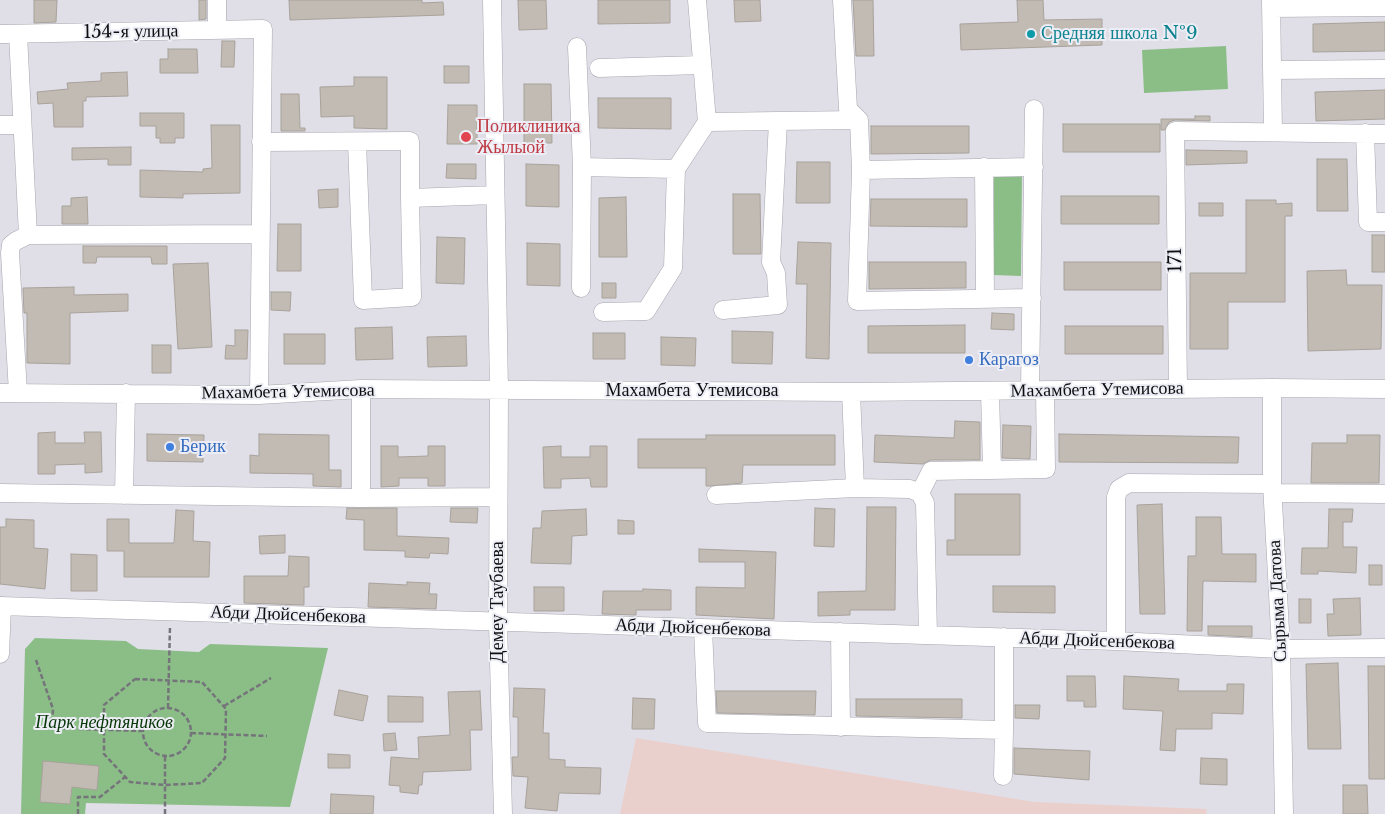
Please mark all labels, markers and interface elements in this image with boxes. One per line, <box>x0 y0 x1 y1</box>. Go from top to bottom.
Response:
street label: 154-я улица <box>83 20 179 44</box>
place label: Средняя школа №9 <box>1041 23 1198 45</box>
marker: Средняя школа №9 <box>1025 28 1037 40</box>
place label: Поликлиника Жылыой <box>477 116 580 158</box>
marker: Поликлиника Жылыой <box>459 130 473 144</box>
street label: 171 <box>1165 247 1187 273</box>
place label: Карагоз <box>979 349 1039 371</box>
marker: Карагоз <box>963 354 975 366</box>
street label: Махамбета Утемисова <box>1010 378 1184 402</box>
street label: Махамбета Утемисова <box>201 380 375 404</box>
street label: Махамбета Утемисова <box>605 380 779 402</box>
place label: Берик <box>180 436 226 458</box>
marker: Берик <box>164 441 176 453</box>
street label: Сырыма Датова <box>1264 539 1292 663</box>
street label: Демеу Таубаева <box>487 541 509 663</box>
street label: Абди Дюйсенбекова <box>210 601 366 629</box>
street label: Абди Дюйсенбекова <box>615 614 771 642</box>
street label: Абди Дюйсенбекова <box>1019 627 1175 655</box>
park label: Парк нефтяников <box>35 712 173 734</box>

